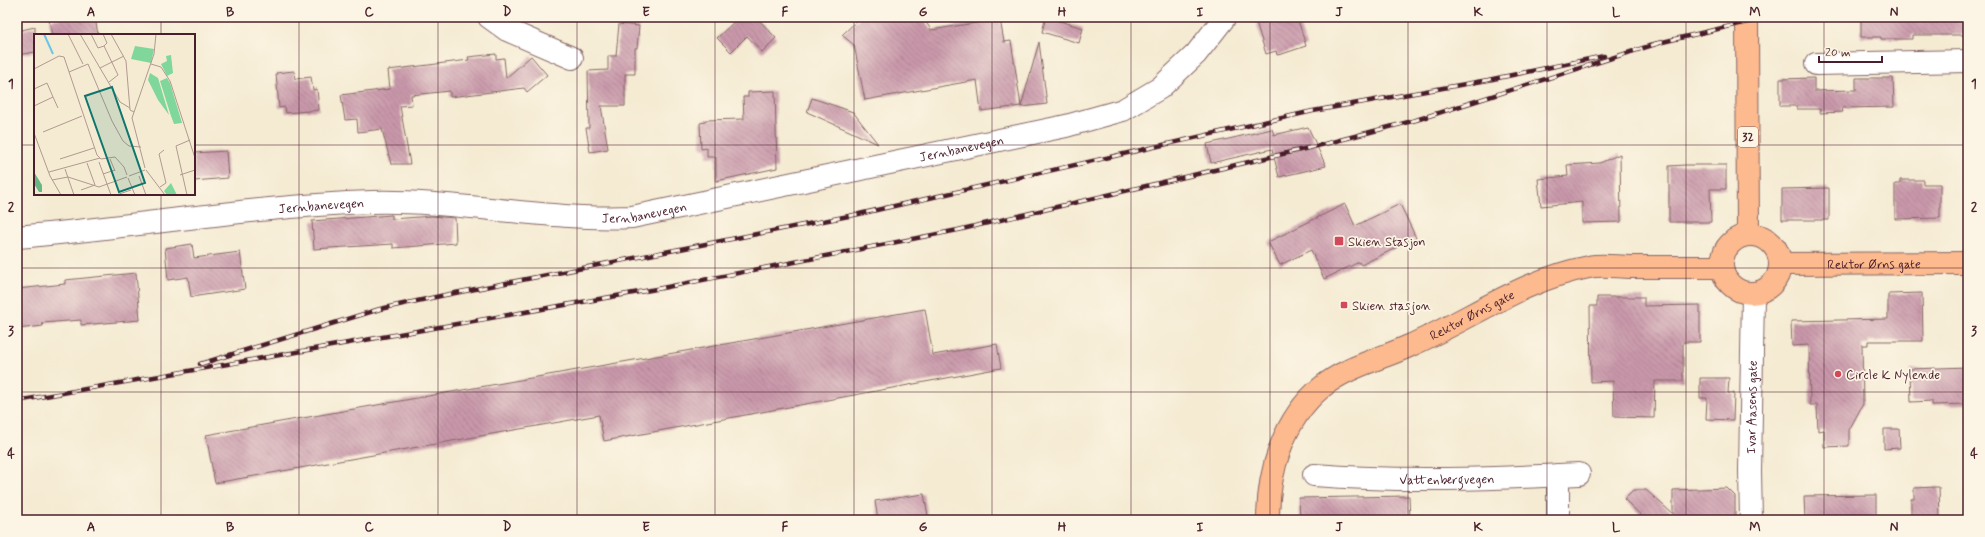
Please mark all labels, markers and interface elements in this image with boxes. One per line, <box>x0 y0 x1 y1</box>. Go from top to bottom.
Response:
text: A <box>87 4 95 21</box>
text: B <box>226 4 235 21</box>
text: C <box>364 4 374 21</box>
text: D <box>503 4 512 21</box>
text: E <box>642 4 650 21</box>
text: F <box>782 4 789 21</box>
text: G <box>919 4 928 21</box>
text: H <box>1058 4 1067 21</box>
text: I <box>1197 4 1204 21</box>
text: J <box>1335 4 1343 21</box>
text: K <box>1473 4 1483 21</box>
text: L <box>1612 4 1621 21</box>
text: M <box>1749 4 1761 21</box>
text: N <box>1890 4 1899 21</box>
inset map <box>34 34 195 195</box>
scale bar <box>1819 38 1882 64</box>
text: 20 m <box>1825 45 1851 61</box>
text: 1 <box>8 76 14 93</box>
text: 1 <box>1971 76 1977 93</box>
road number: 32 <box>1738 127 1758 147</box>
street label: Jernbanevegen <box>918 132 1006 167</box>
street label: Jernbanevegen <box>278 195 365 218</box>
text: 2 <box>8 199 15 216</box>
street label: Jernbanevegen <box>601 199 688 228</box>
text: 2 <box>1971 199 1978 216</box>
place label: Skien Stasjon <box>1348 234 1426 251</box>
marker: Skien Stasjon <box>1333 235 1345 247</box>
street label: Rektor Ørns gate <box>1827 256 1921 274</box>
street label: Rektor Ørns gate <box>1427 287 1518 345</box>
place label: Skien stasjon <box>1352 298 1431 315</box>
marker: Skien stasjon <box>1339 300 1349 310</box>
text: 3 <box>8 323 14 340</box>
text: 3 <box>1971 323 1977 340</box>
street label: Ivar Aasens gate <box>1743 360 1762 454</box>
place label: Circle K Nylende <box>1846 367 1940 384</box>
marker: Circle K Nylende <box>1833 369 1843 379</box>
text: 4 <box>7 446 15 463</box>
text: 4 <box>1970 446 1978 463</box>
street label: Vattenbergvegen <box>1399 471 1495 491</box>
text: A <box>87 519 95 536</box>
text: B <box>226 519 235 536</box>
text: C <box>364 519 374 536</box>
text: D <box>503 519 512 536</box>
text: E <box>642 519 650 536</box>
text: F <box>782 519 789 536</box>
text: G <box>919 519 928 536</box>
text: H <box>1058 519 1067 536</box>
text: I <box>1197 519 1204 536</box>
text: J <box>1335 519 1343 536</box>
text: K <box>1473 519 1483 536</box>
text: L <box>1612 519 1621 536</box>
text: M <box>1749 519 1761 536</box>
text: N <box>1890 519 1899 536</box>

